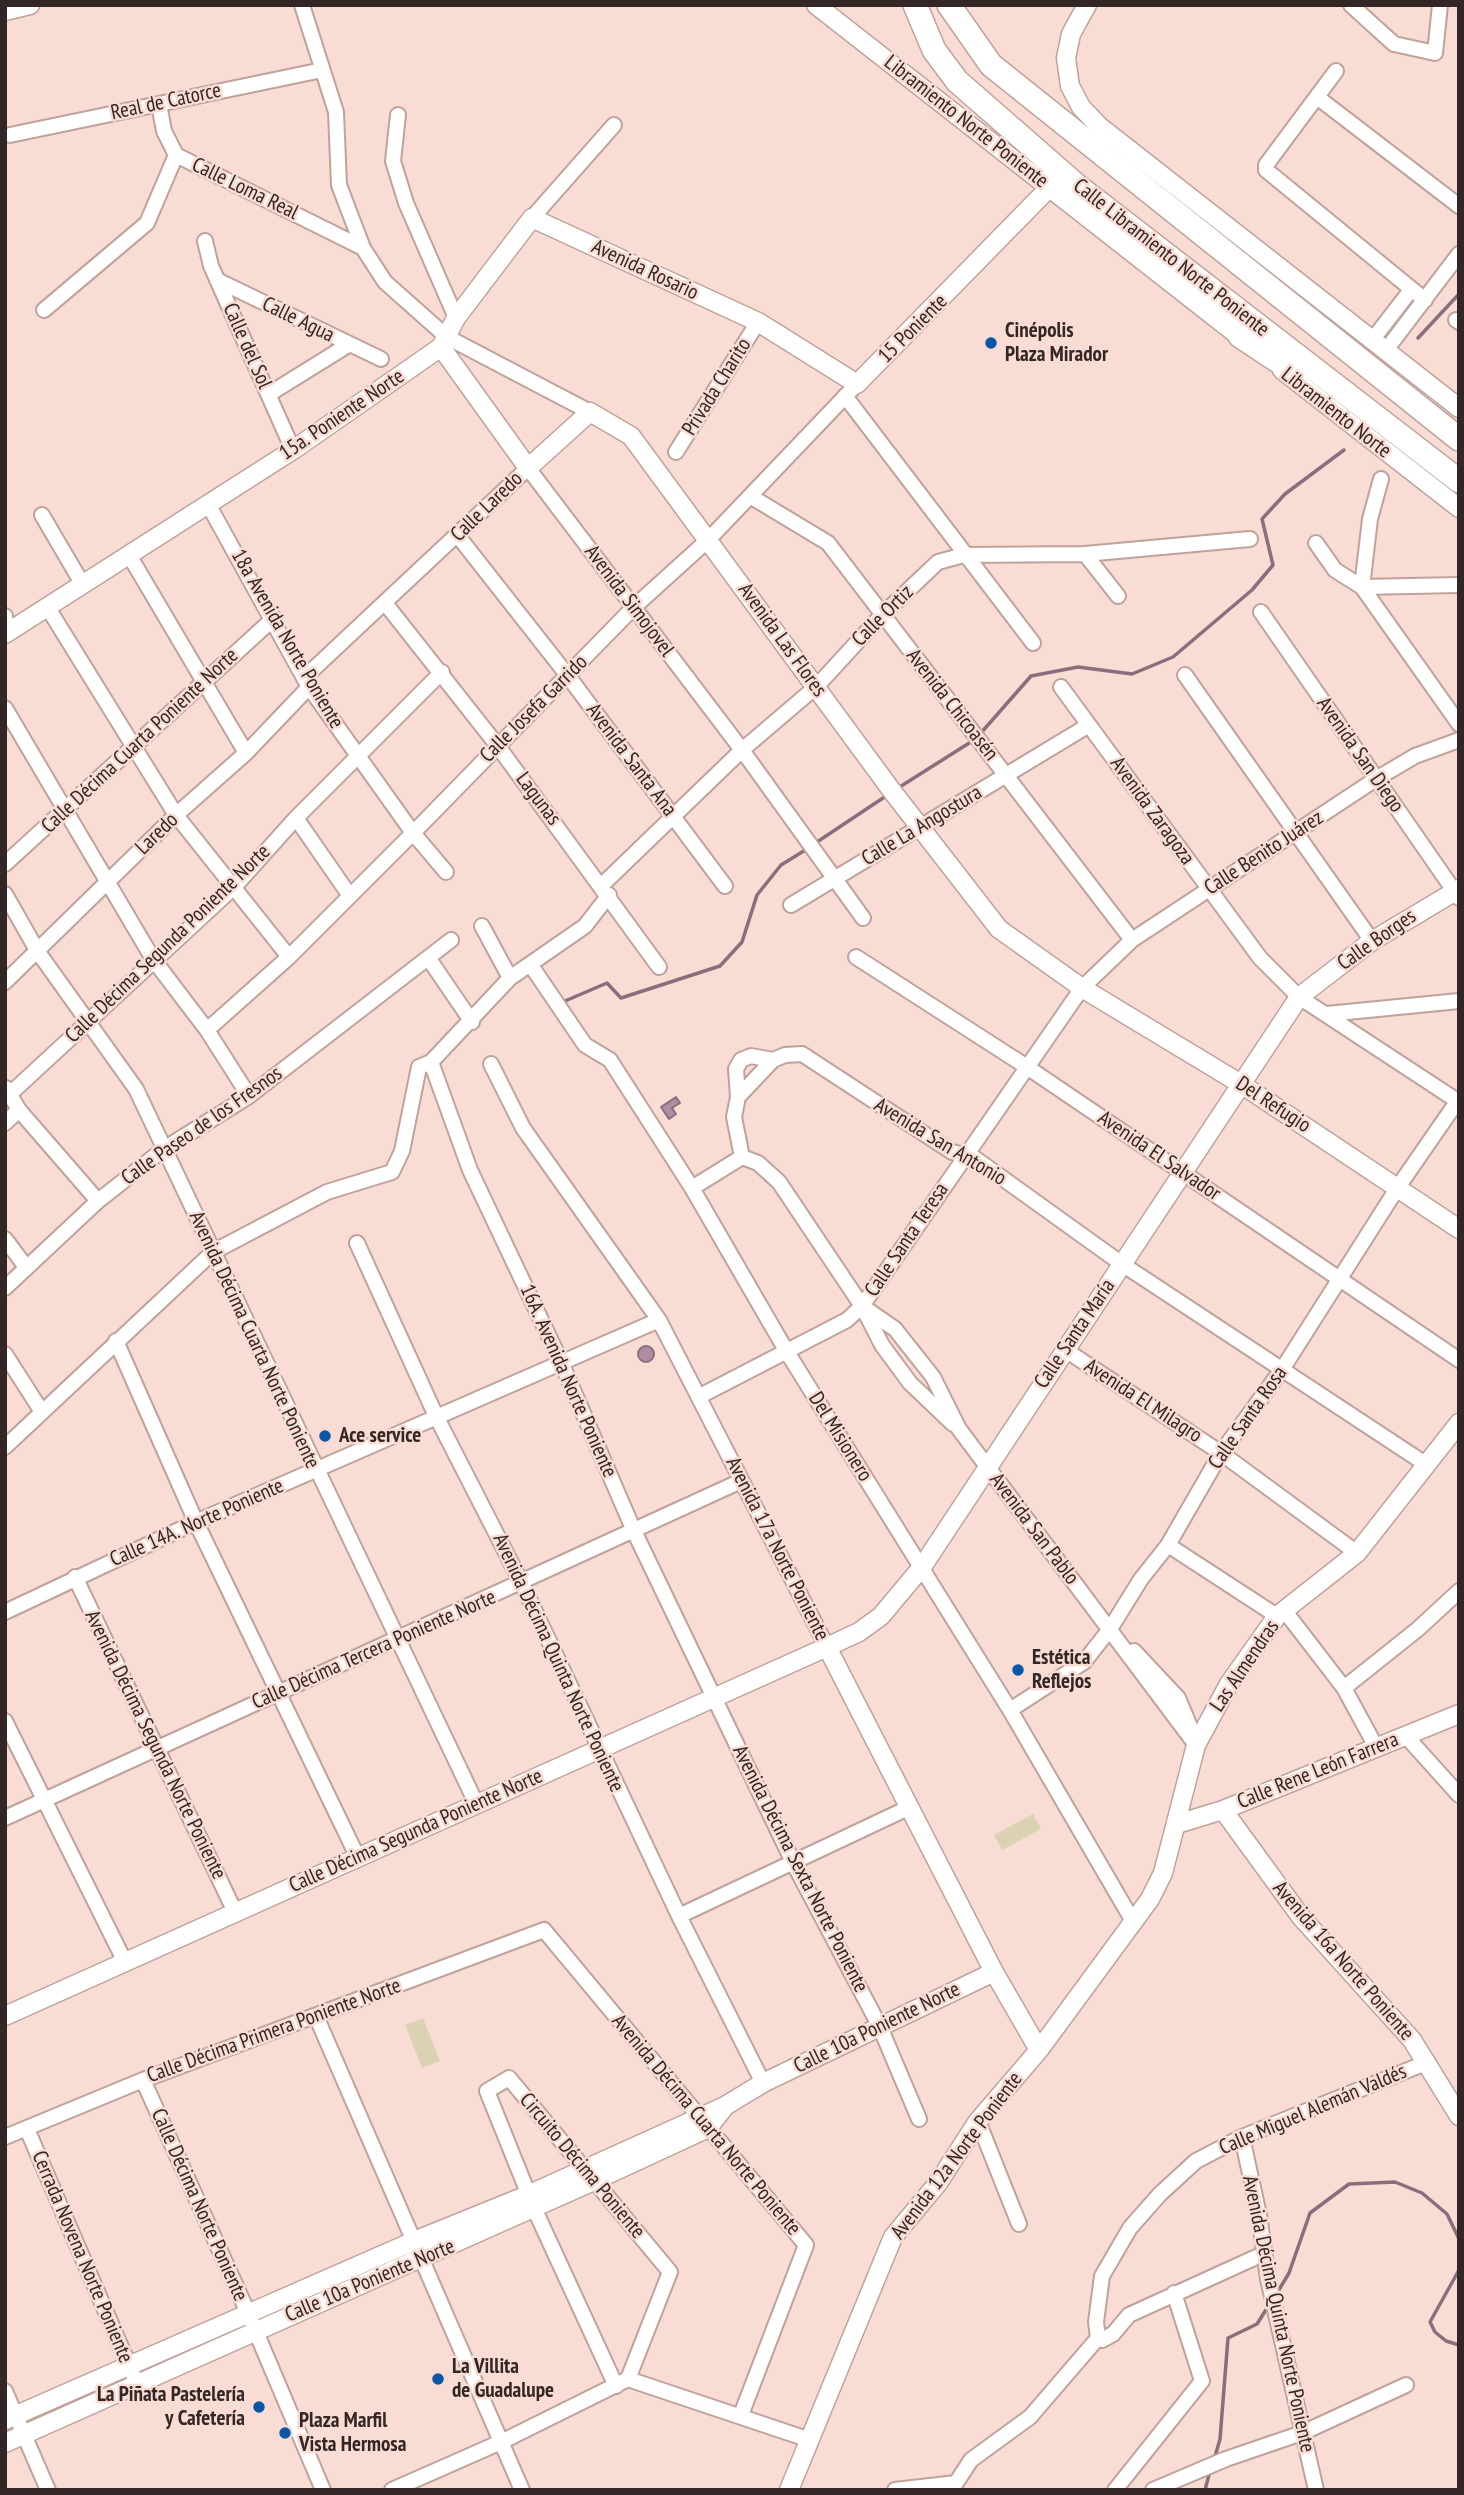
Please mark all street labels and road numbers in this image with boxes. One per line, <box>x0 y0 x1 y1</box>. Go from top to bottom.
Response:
street label: Libramiento Norte Poniente <box>879 50 1053 194</box>
street label: Real de Catorce <box>109 78 223 126</box>
street label: Calle Loma Real <box>188 152 302 226</box>
street label: Calle Libramiento Norte Poniente <box>1068 174 1274 342</box>
street label: Avenida Rosario <box>588 234 702 306</box>
street label: 15 Poniente <box>873 289 953 369</box>
street label: Calle Agua <box>258 292 338 348</box>
street label: Calle del Sol <box>217 299 277 393</box>
street label: Privada Charito <box>677 334 757 440</box>
street label: Libramiento Norte <box>1276 362 1396 464</box>
street label: 15a. Poniente Norte <box>275 364 409 466</box>
street label: Calle Laredo <box>446 467 528 547</box>
street label: Avenida Simojovel <box>579 540 679 662</box>
street label: 18a Avenida Norte Poniente <box>225 545 349 733</box>
street label: Avenida Las Flores <box>732 578 832 702</box>
street label: Calle Ortiz <box>847 580 919 652</box>
street label: Calle Décima Cuarta Poniente Norte <box>36 643 244 839</box>
street label: Avenida Chicoasén <box>901 644 1003 766</box>
street label: Calle Josefa Garrido <box>475 650 593 768</box>
street label: Avenida San Diego <box>1311 692 1409 818</box>
street label: Avenida Santa Ana <box>580 699 682 821</box>
street label: Avenida Zaragoza <box>1104 752 1200 870</box>
street label: Lagunas <box>510 768 566 830</box>
street label: Calle La Angostura <box>857 780 987 872</box>
street label: Calle Benito Juárez <box>1200 805 1328 901</box>
street label: Laredo <box>130 808 184 860</box>
street label: Calle Décima Segunda Poniente Norte <box>60 839 276 1049</box>
street label: Calle Borges <box>1333 904 1421 976</box>
street label: Calle Paseo de los Fresnos <box>117 1061 287 1191</box>
street label: Del Refugio <box>1231 1072 1315 1138</box>
street label: Avenida San Antonio <box>869 1093 1011 1191</box>
street label: Avenida El Salvador <box>1093 1106 1225 1206</box>
street label: Calle Santa Teresa <box>860 1178 954 1302</box>
street label: Avenida Décima Cuarta Norte Poniente <box>183 1207 325 1473</box>
street label: Calle Santa María <box>1029 1275 1121 1393</box>
street label: 16A. Avenida Norte Poniente <box>514 1281 622 1481</box>
street label: Avenida El Milagro <box>1079 1354 1207 1448</box>
street label: Calle Santa Rosa <box>1203 1362 1293 1474</box>
street label: Del Misionero <box>803 1388 877 1486</box>
street label: Avenida 17a Norte Poniente <box>720 1453 834 1645</box>
street label: Avenida San Pablo <box>984 1468 1084 1590</box>
street label: Calle 14A. Norte Poniente <box>106 1473 288 1573</box>
street label: Avenida Décima Quinta Norte Poniente <box>487 1530 629 1796</box>
street label: Calle Décima Tercera Poniente Norte <box>248 1585 500 1715</box>
street label: Avenida Décima Segunda Norte Poniente <box>79 1606 231 1884</box>
street label: Las Almendras <box>1205 1615 1285 1717</box>
street label: Calle Rene León Farrera <box>1234 1727 1402 1815</box>
street label: Avenida Décima Sexta Norte Poniente <box>727 1741 873 1997</box>
street label: Calle Décima Segunda Poniente Norte <box>285 1764 547 1898</box>
street label: Avenida 16a Norte Poniente <box>1267 1876 1419 2046</box>
street label: Calle Décima Primera Poniente Norte <box>144 1973 404 2089</box>
street label: Calle 10a Poniente Norte <box>790 1977 964 2079</box>
street label: Avenida Décima Cuarta Norte Poniente <box>606 2009 806 2241</box>
street label: Calle Miguel Alemán Valdés <box>1216 2059 1410 2161</box>
street label: Avenida 12a Norte Poniente <box>886 2067 1028 2245</box>
street label: Circuito Décima Poniente <box>514 2088 650 2244</box>
street label: Calle Décima Norte Poniente <box>145 2105 253 2305</box>
street label: Cerrada Novena Norte Poniente <box>26 2147 138 2367</box>
street label: Avenida Décima Quinta Norte Poniente <box>1236 2173 1320 2455</box>
street label: Calle 10a Poniente Norte <box>281 2234 459 2328</box>

